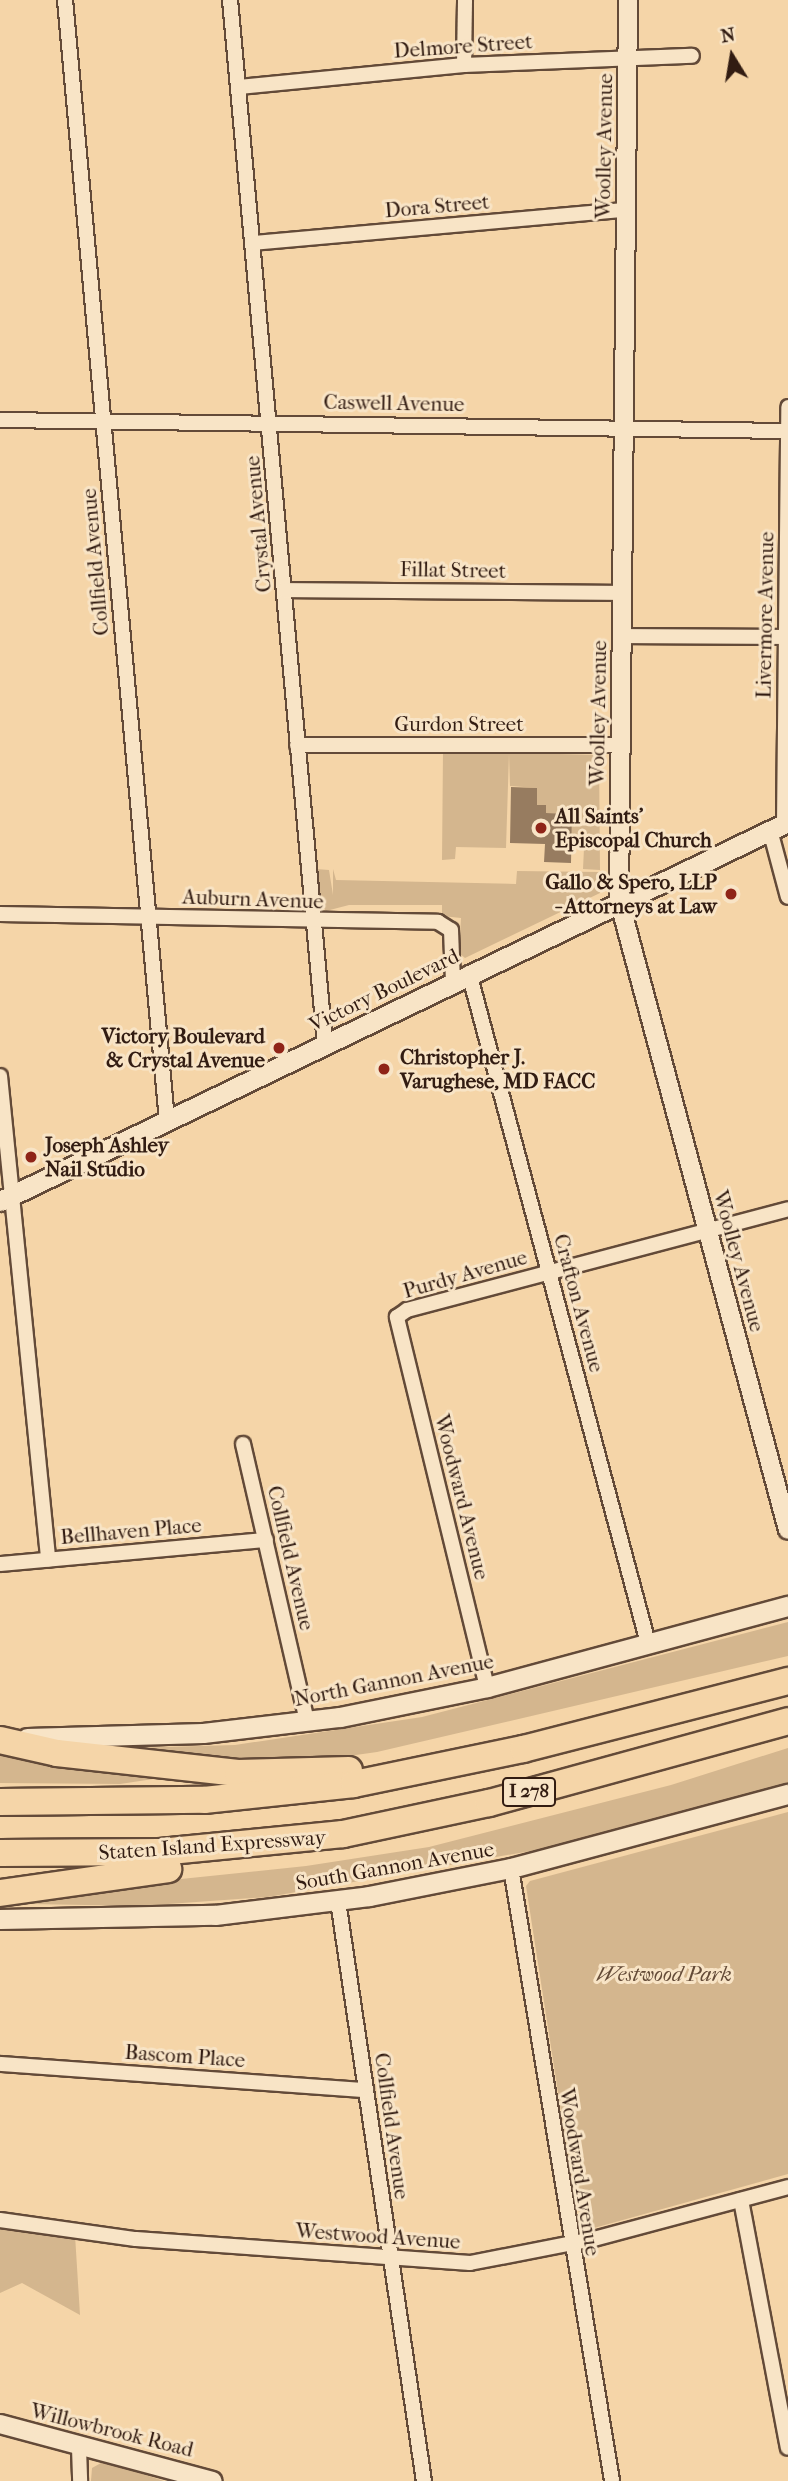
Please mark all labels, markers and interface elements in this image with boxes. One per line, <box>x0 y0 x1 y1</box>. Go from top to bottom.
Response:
north arrow <box>697 21 767 91</box>
text: N <box>719 23 737 48</box>
street label: Delmore Street <box>393 29 533 63</box>
street label: Woolley Avenue <box>590 73 618 219</box>
street label: Dora Street <box>384 189 490 223</box>
street label: Caswell Avenue <box>323 389 465 417</box>
street label: Crystal Avenue <box>239 455 277 593</box>
street label: Collfield Avenue <box>76 487 114 637</box>
street label: Livermore Avenue <box>751 531 779 699</box>
street label: Fillat Street <box>400 556 506 584</box>
street label: Woolley Avenue <box>584 640 612 786</box>
street label: Gurdon Street <box>394 711 524 737</box>
place label: All Saints' Episcopal Church <box>555 803 712 853</box>
marker: All Saints' Episcopal Church <box>533 820 549 836</box>
place label: Gallo & Spero, LLP - Attorneys at Law <box>545 869 717 919</box>
street label: Auburn Avenue <box>182 884 324 914</box>
marker: Gallo & Spero, LLP - Attorneys at Law <box>723 886 739 902</box>
street label: Victory Boulevard <box>305 943 463 1037</box>
place label: Victory Boulevard & Crystal Avenue <box>102 1023 265 1073</box>
marker: Victory Boulevard & Crystal Avenue <box>271 1040 287 1056</box>
place label: Christopher J. Varughese, MD FACC <box>400 1044 595 1094</box>
marker: Christopher J. Varughese, MD FACC <box>374 1059 394 1079</box>
place label: Joseph Ashley Nail Studio <box>45 1132 169 1182</box>
marker: Joseph Ashley Nail Studio <box>23 1149 39 1165</box>
street label: Woolley Avenue <box>708 1188 770 1334</box>
street label: Crafton Avenue <box>548 1231 610 1375</box>
street label: Purdy Avenue <box>400 1244 530 1304</box>
street label: Woodward Avenue <box>429 1412 495 1582</box>
street label: Collfield Avenue <box>262 1483 320 1633</box>
street label: Bellhaven Place <box>59 1512 203 1550</box>
street label: North Gannon Avenue <box>292 1648 496 1712</box>
road number: I 278 <box>501 1776 557 1808</box>
street label: Staten Island Expressway <box>98 1824 326 1866</box>
street label: South Gannon Avenue <box>294 1836 496 1896</box>
park label: Westwood Park <box>596 1961 732 1987</box>
street label: Bascom Place <box>124 2039 246 2073</box>
street label: Collfield Avenue <box>369 2051 415 2201</box>
street label: Woodward Avenue <box>554 2086 606 2258</box>
street label: Westwood Avenue <box>295 2218 461 2254</box>
street label: Willowbrook Road <box>28 2398 196 2462</box>

